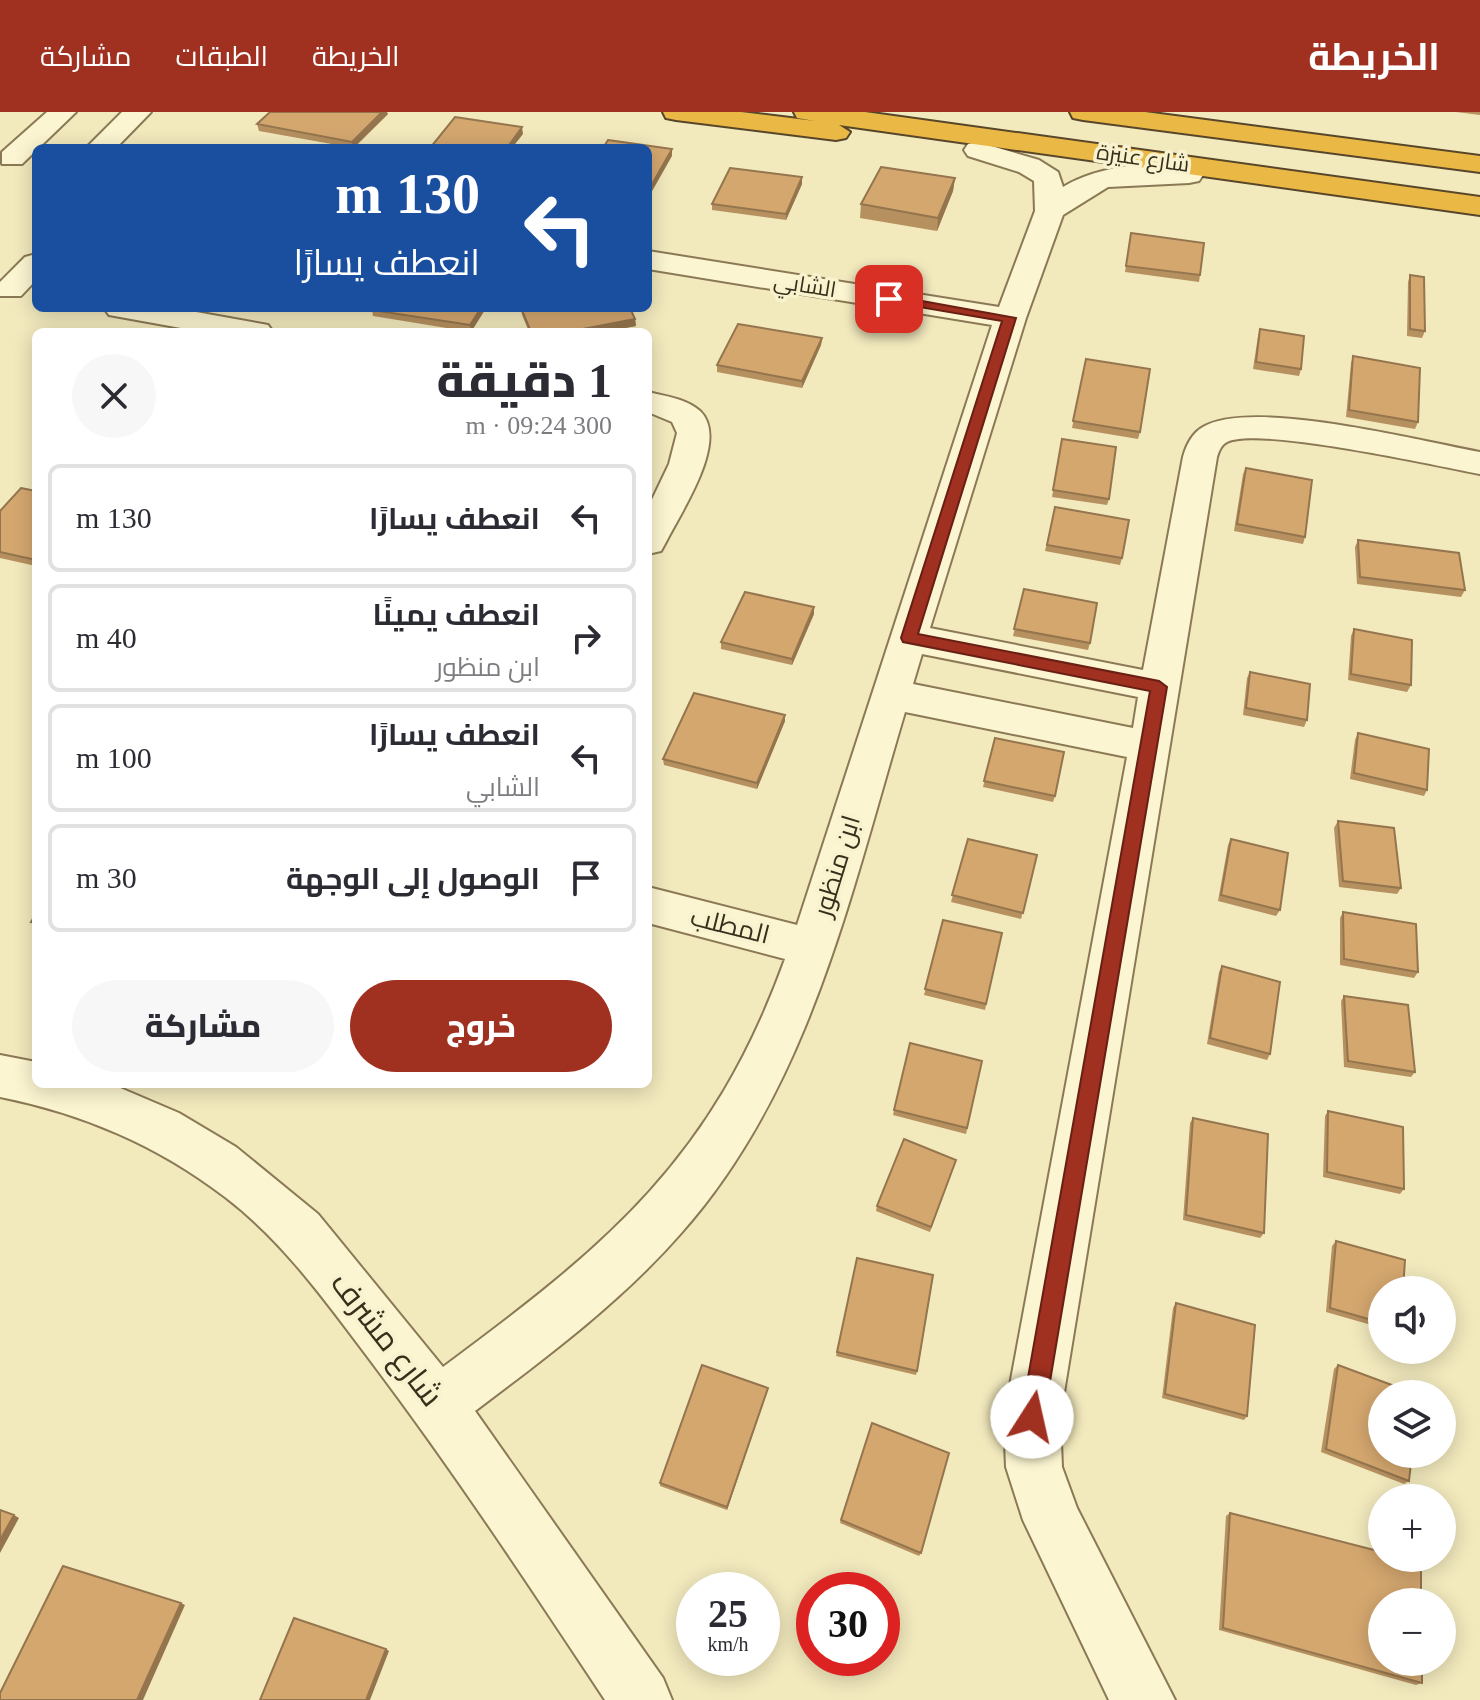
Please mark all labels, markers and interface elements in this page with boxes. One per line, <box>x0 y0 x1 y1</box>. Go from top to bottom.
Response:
text: الخريطة <box>1308 36 1440 78</box>
text: مشاركة <box>40 41 131 72</box>
text: الطبقات <box>175 41 268 72</box>
text: الخريطة <box>312 41 399 72</box>
street label: شارع عنيزة <box>1095 139 1191 179</box>
text: 130 m <box>335 163 480 225</box>
icon: left <box>508 176 612 280</box>
text: انعطف يسارًا <box>294 243 480 283</box>
pin <box>855 265 923 333</box>
street label: الشابي <box>771 268 838 306</box>
icon: arrive <box>867 277 911 321</box>
button: close <box>72 354 156 438</box>
text: 1 دقيقة <box>437 354 612 407</box>
text: 300 m · 09:24 <box>465 411 612 440</box>
icon: left <box>564 496 608 540</box>
text: 130 m <box>76 501 152 534</box>
text: انعطف يسارًا <box>369 502 540 535</box>
text: انعطف يمينًا <box>373 598 540 631</box>
icon: right <box>564 616 608 660</box>
text: 40 m <box>76 621 137 654</box>
text: ابن منظور <box>436 653 540 682</box>
text: انعطف يسارًا <box>369 718 540 751</box>
icon: left <box>564 736 608 780</box>
text: 100 m <box>76 741 152 774</box>
text: الشابي <box>466 773 540 802</box>
street label: ابن منظور <box>807 812 867 922</box>
icon: arrive <box>564 856 608 900</box>
text: 30 m <box>76 861 137 894</box>
text: الوصول إلى الوجهة <box>286 862 540 895</box>
street label: المطلب <box>687 902 773 950</box>
button: مشاركة <box>72 980 334 1072</box>
button: خروج <box>350 980 612 1072</box>
street label: شارع مشرف <box>320 1265 450 1416</box>
map controls <box>1368 1276 1456 1676</box>
button: sound <box>1368 1276 1456 1364</box>
position arrow <box>990 1375 1074 1459</box>
button: layers <box>1368 1380 1456 1468</box>
button: + <box>1368 1484 1456 1572</box>
speed limit sign: 30 <box>796 1572 900 1676</box>
button: − <box>1368 1588 1456 1676</box>
text: 25 <box>708 1591 748 1636</box>
text: km/h <box>707 1633 749 1655</box>

